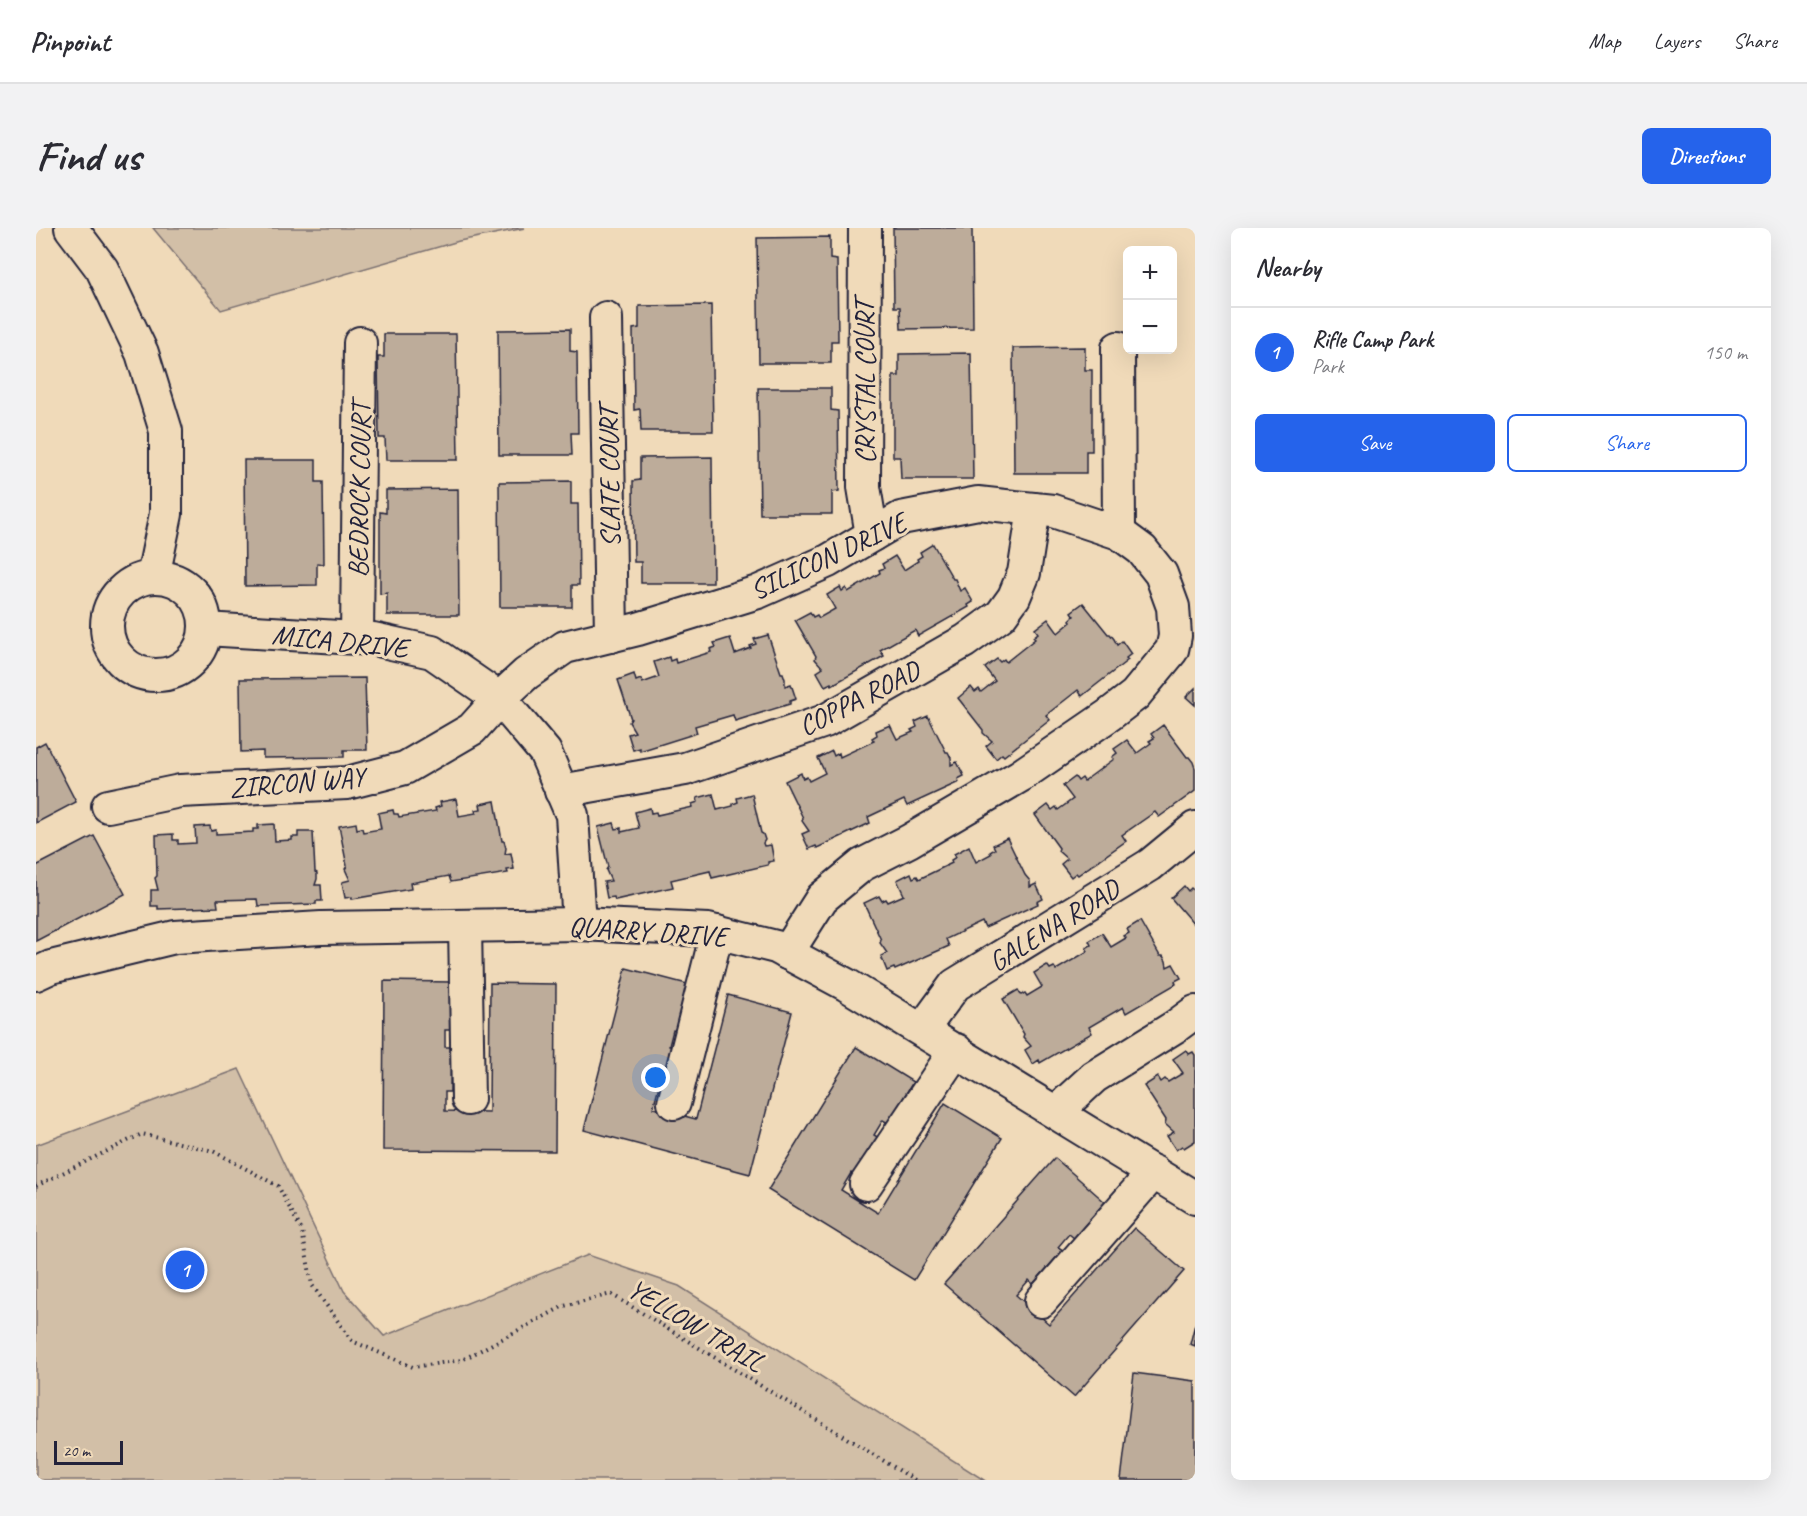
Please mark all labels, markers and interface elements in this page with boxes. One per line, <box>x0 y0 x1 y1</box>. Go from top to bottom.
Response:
text: Pinpoint <box>30 24 110 59</box>
text: Map <box>1588 28 1621 54</box>
text: Layers <box>1654 28 1700 54</box>
text: Share <box>1733 28 1777 54</box>
button: Directions <box>1642 128 1771 184</box>
text: Find us <box>36 130 141 183</box>
map controls <box>1123 246 1177 354</box>
button: + <box>1123 246 1177 300</box>
text: Nearby <box>1255 251 1320 284</box>
street label: CRYSTAL COURT <box>847 293 882 464</box>
button: − <box>1123 300 1177 354</box>
text: Rifle Camp Park <box>1312 326 1433 354</box>
text: 1 <box>1270 340 1279 365</box>
text: 150 m <box>1704 340 1747 365</box>
text: Park <box>1312 354 1344 379</box>
street label: BEDROCK COURT <box>340 395 378 578</box>
street label: SLATE COURT <box>590 399 628 548</box>
button: Save <box>1255 414 1495 472</box>
button: Share <box>1507 414 1747 472</box>
street label: SILICON DRIVE <box>744 503 915 607</box>
street label: MICA DRIVE <box>270 616 413 666</box>
street label: COPPA ROAD <box>792 652 927 743</box>
street label: ZIRCON WAY <box>228 758 370 805</box>
street label: GALENA ROAD <box>982 870 1128 979</box>
street label: QUARRY DRIVE <box>568 908 732 954</box>
your location <box>641 1063 670 1092</box>
pin: 1 <box>166 1248 204 1292</box>
street label: YELLOW TRAIL <box>622 1271 771 1380</box>
scale bar <box>54 1438 123 1466</box>
text: 20 m <box>63 1441 90 1461</box>

